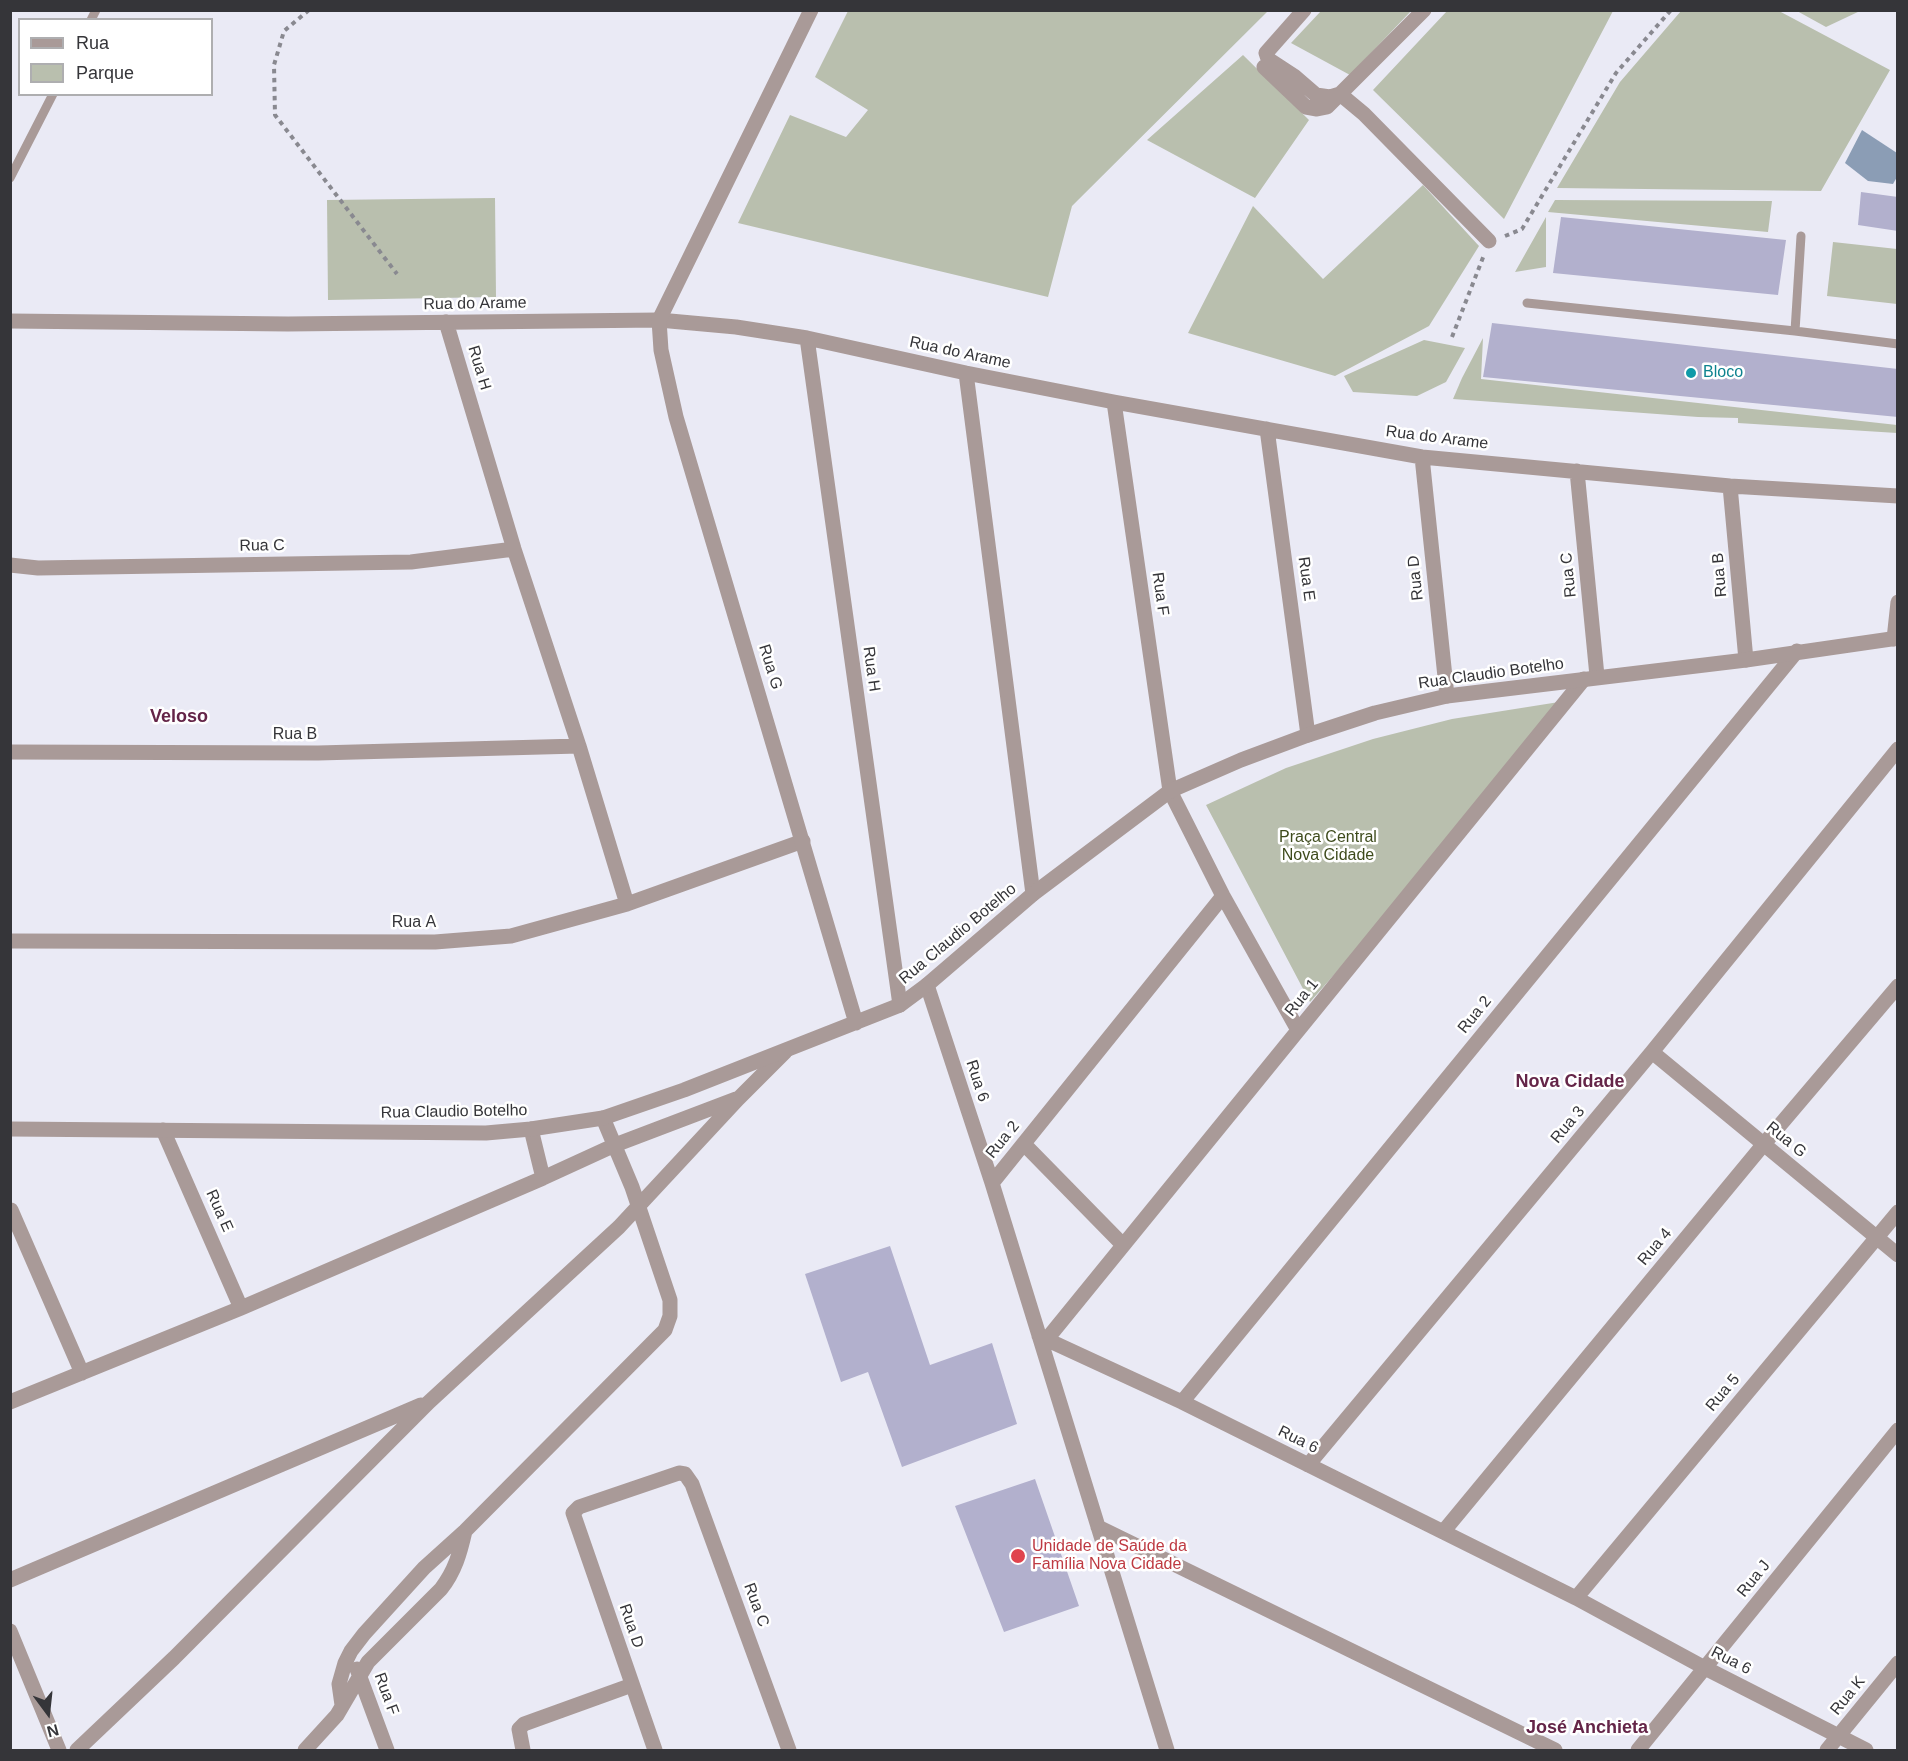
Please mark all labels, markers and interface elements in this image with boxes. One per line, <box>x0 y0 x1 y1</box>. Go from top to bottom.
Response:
legend <box>18 18 213 96</box>
text: Rua <box>76 33 109 53</box>
text: Parque <box>76 63 134 83</box>
street label: Rua do Arame <box>423 294 527 314</box>
street label: Rua do Arame <box>908 333 1012 373</box>
street label: Rua H <box>463 344 495 392</box>
place label: Bloco <box>1703 363 1743 383</box>
marker: Bloco <box>1684 366 1698 380</box>
street label: Rua do Arame <box>1385 422 1489 454</box>
street label: Rua C <box>239 536 285 556</box>
street label: Rua C <box>1557 551 1581 599</box>
street label: Rua B <box>1708 552 1732 598</box>
street label: Rua D <box>1404 554 1428 602</box>
street label: Rua E <box>1293 556 1319 602</box>
street label: Rua F <box>1147 571 1173 617</box>
street label: Rua G <box>754 642 786 692</box>
street label: Rua H <box>858 645 884 693</box>
street label: Rua Claudio Botelho <box>1417 654 1565 694</box>
district label: Veloso <box>150 706 208 728</box>
street label: Rua B <box>273 725 317 745</box>
park label: Praça Central Nova Cidade <box>1279 828 1377 866</box>
street label: Rua Claudio Botelho <box>896 879 1020 989</box>
street label: Rua A <box>392 913 436 933</box>
street label: Rua 1 <box>1281 975 1323 1021</box>
street label: Rua 2 <box>1454 992 1496 1038</box>
street label: Rua 6 <box>961 1058 993 1104</box>
district label: Nova Cidade <box>1515 1071 1625 1093</box>
street label: Rua Claudio Botelho <box>380 1101 528 1123</box>
street label: Rua 3 <box>1547 1102 1589 1148</box>
street label: Rua 2 <box>982 1117 1024 1163</box>
street label: Rua G <box>1762 1118 1810 1162</box>
street label: Rua E <box>201 1187 237 1235</box>
street label: Rua 4 <box>1634 1224 1676 1270</box>
street label: Rua 5 <box>1702 1370 1744 1416</box>
street label: Rua 6 <box>1275 1422 1321 1458</box>
place label: Unidade de Saúde da Família Nova Cidade <box>1032 1537 1187 1575</box>
marker: Unidade de Saúde da Família Nova Cidade <box>1009 1547 1027 1565</box>
street label: Rua J <box>1733 1557 1775 1601</box>
street label: Rua C <box>739 1580 773 1630</box>
street label: Rua D <box>615 1601 647 1651</box>
street label: Rua 6 <box>1708 1643 1754 1679</box>
street label: Rua F <box>370 1670 402 1718</box>
street label: Rua K <box>1827 1673 1869 1719</box>
north arrow <box>18 1683 78 1743</box>
district label: José Anchieta <box>1526 1717 1648 1739</box>
text: N <box>45 1721 61 1741</box>

